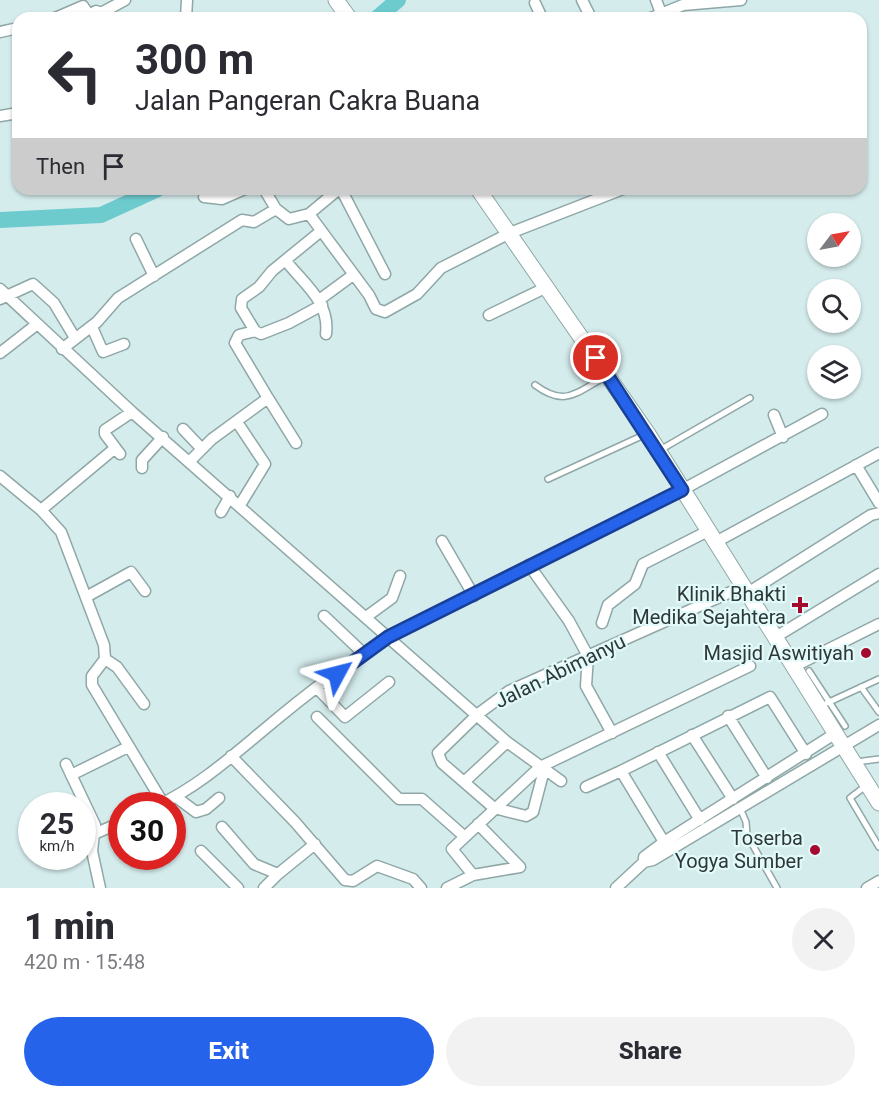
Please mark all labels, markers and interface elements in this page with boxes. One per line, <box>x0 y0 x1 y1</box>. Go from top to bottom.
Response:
text: 300 m <box>135 35 254 84</box>
icon: left <box>36 36 114 114</box>
text: Jalan Pangeran Cakra Buana <box>135 85 480 117</box>
icon: arrive <box>97 150 130 183</box>
text: Then <box>36 154 85 179</box>
north arrow <box>807 213 861 267</box>
map controls <box>807 213 861 399</box>
button: search <box>807 279 861 333</box>
pin <box>570 332 621 383</box>
icon: arrive <box>579 341 612 374</box>
button: layers <box>807 345 861 399</box>
place label: Klinik Bhakti Medika Sejahtera <box>632 582 786 629</box>
marker: Klinik Bhakti Medika Sejahtera <box>791 596 809 614</box>
street label: Jalan Abimanyu <box>491 629 629 713</box>
place label: Masjid Aswitiyah <box>704 641 854 665</box>
position arrow <box>305 642 369 706</box>
marker: Masjid Aswitiyah <box>859 646 873 660</box>
speed limit sign: 30 <box>108 792 186 870</box>
text: 25 <box>40 806 74 841</box>
place label: Toserba Yogya Sumber <box>675 826 803 873</box>
text: km/h <box>39 837 75 855</box>
marker: Toserba Yogya Sumber <box>808 843 822 857</box>
text: 1 min <box>24 906 115 948</box>
button: close <box>792 908 855 971</box>
text: 420 m · 15:48 <box>24 950 145 974</box>
button: Exit <box>24 1017 434 1086</box>
button: Share <box>446 1017 855 1086</box>

